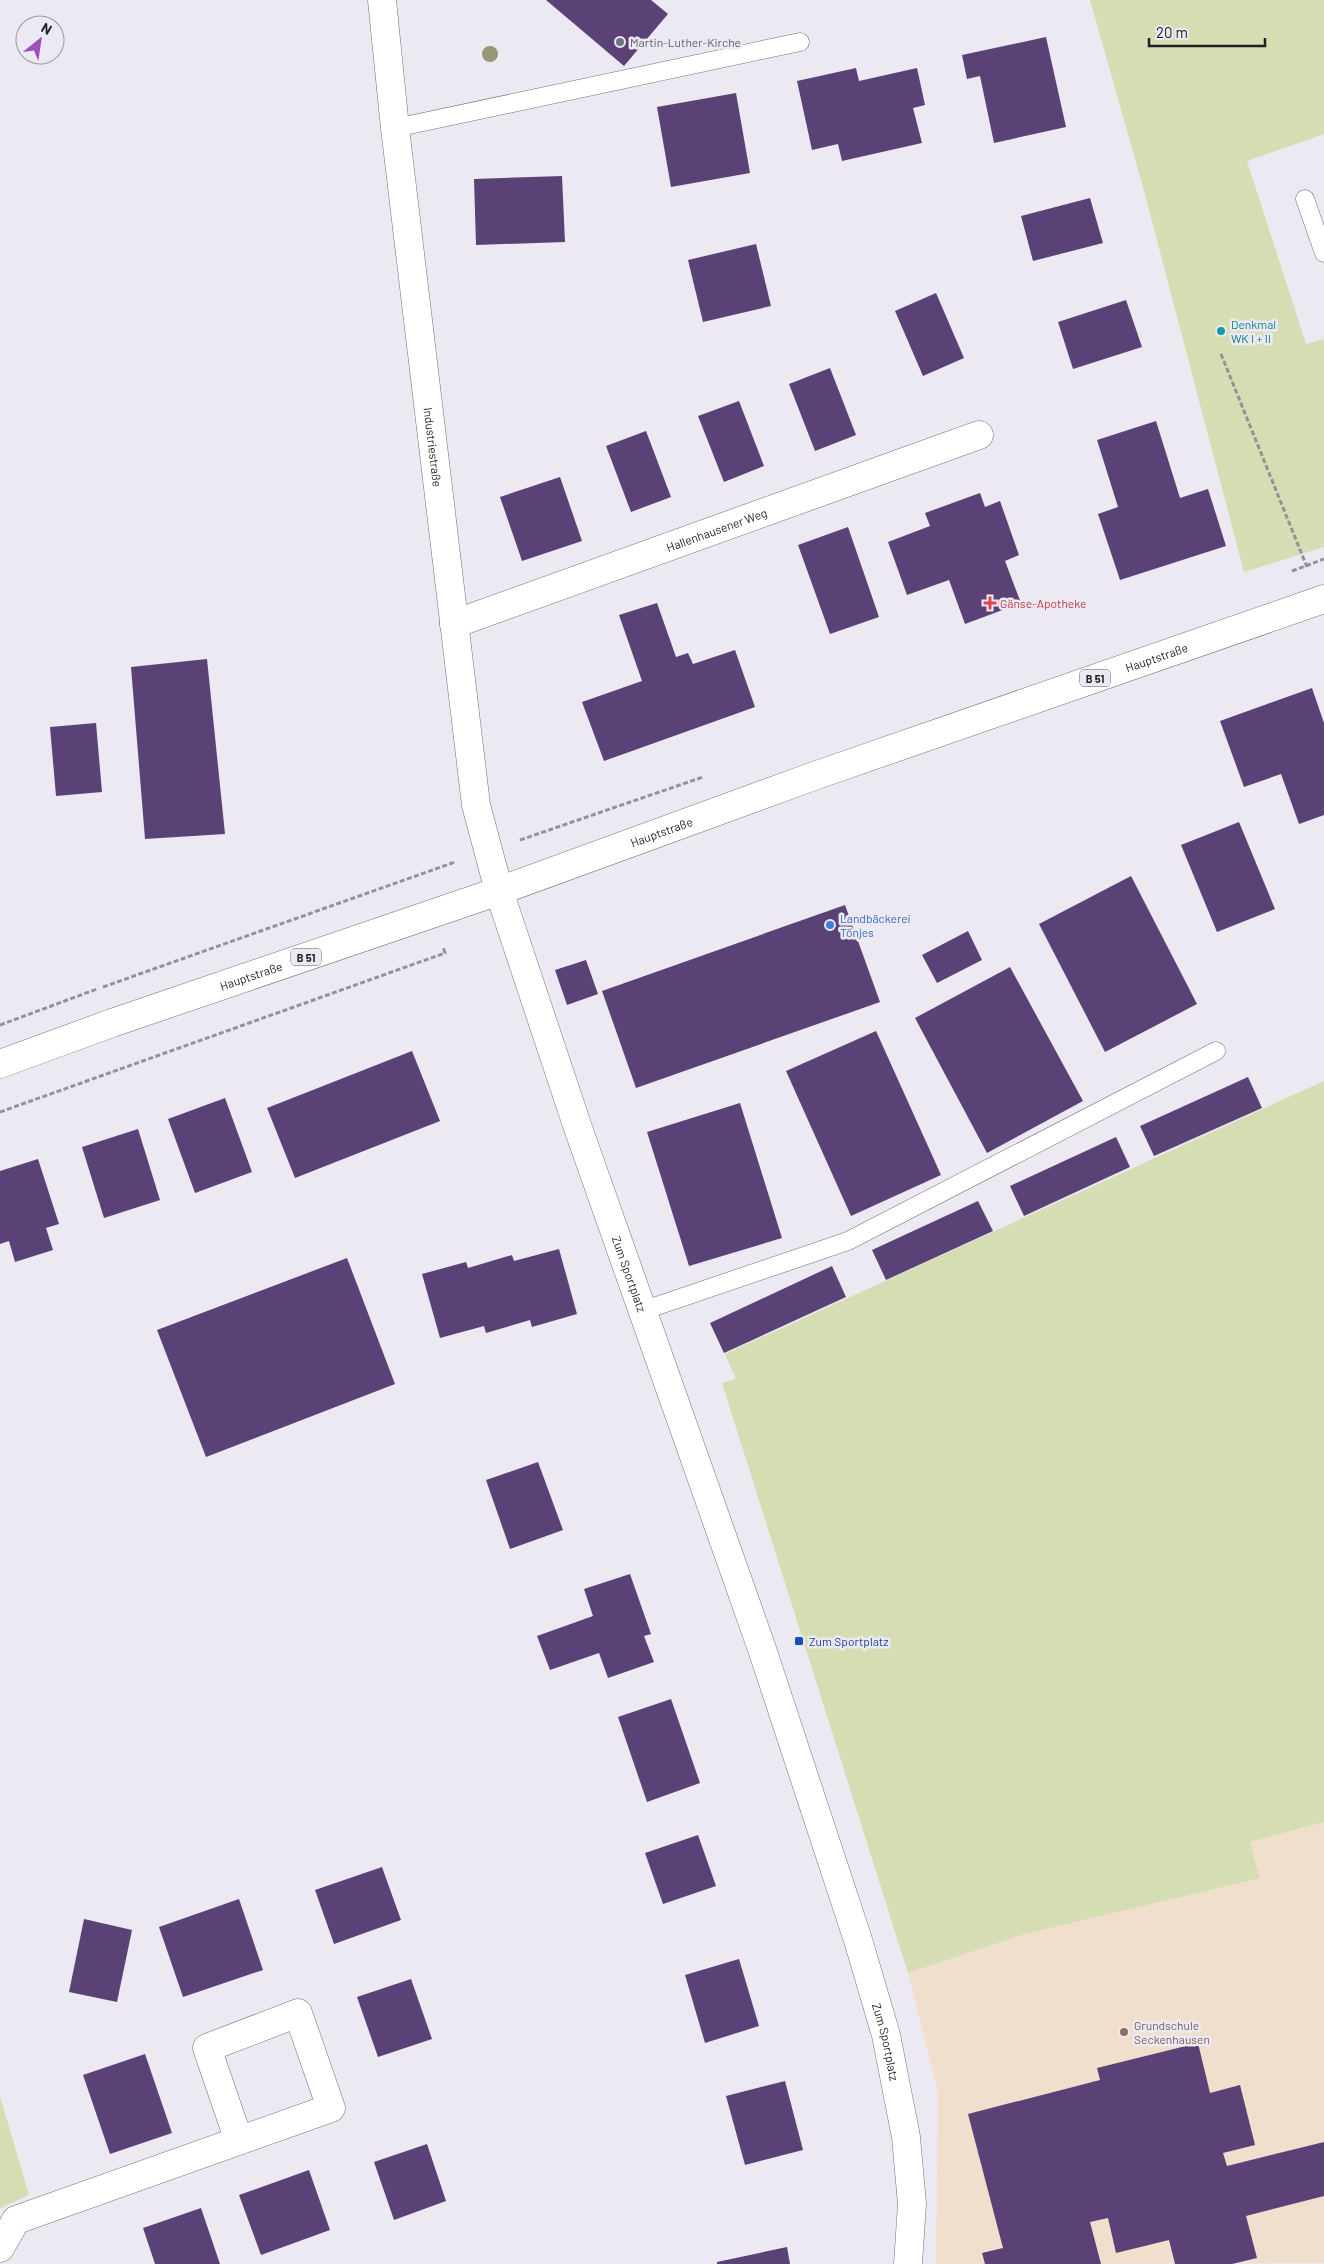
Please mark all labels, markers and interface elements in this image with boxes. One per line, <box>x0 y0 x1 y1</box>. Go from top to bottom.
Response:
north arrow <box>15 15 65 65</box>
scale bar <box>1149 15 1265 47</box>
text: N <box>38 19 55 38</box>
text: 20 m <box>1156 23 1188 41</box>
place label: Martin-Luther-Kirche <box>630 35 741 49</box>
marker: Martin-Luther-Kirche <box>614 36 626 48</box>
place label: Denkmal WK I + II <box>1231 317 1276 345</box>
marker: Denkmal WK I + II <box>1215 325 1227 337</box>
street label: Industriestraße <box>421 406 445 488</box>
street label: Hallenhausener Weg <box>664 505 769 554</box>
place label: Gänse-Apotheke <box>1000 596 1086 610</box>
marker: Gänse-Apotheke <box>984 597 996 609</box>
street label: Hauptstraße <box>1123 640 1190 674</box>
road number: B 51 <box>1080 670 1110 686</box>
street label: Hauptstraße <box>628 814 694 849</box>
place label: Landbäckerei Tönjes <box>840 911 911 939</box>
marker: Landbäckerei Tönjes <box>824 919 836 931</box>
road number: B 51 <box>291 949 321 966</box>
street label: Hauptstraße <box>218 958 284 993</box>
street label: Zum Sportplatz <box>610 1234 649 1314</box>
place label: Zum Sportplatz <box>809 1634 889 1648</box>
marker: Zum Sportplatz <box>793 1635 805 1647</box>
street label: Zum Sportplatz <box>870 2001 902 2082</box>
place label: Grundschule Seckenhausen <box>1134 2018 1210 2046</box>
marker: Grundschule Seckenhausen <box>1118 2026 1130 2038</box>

